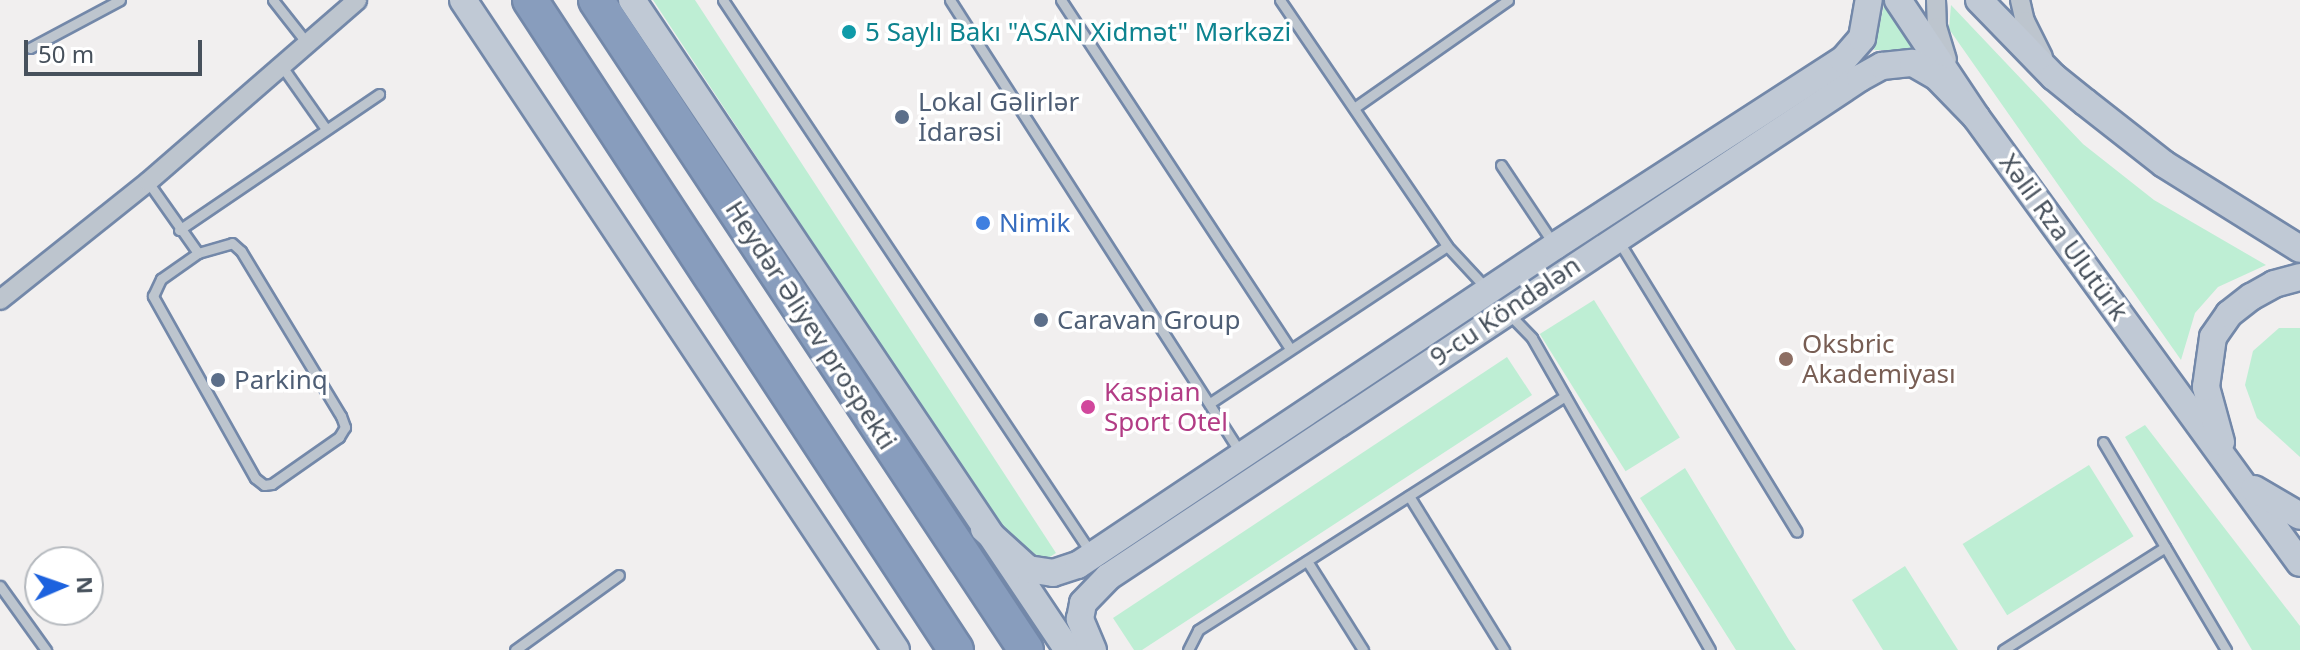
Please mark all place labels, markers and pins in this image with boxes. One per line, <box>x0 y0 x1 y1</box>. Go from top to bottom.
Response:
place label: 5 Saylı Bakı "ASAN Xidmət" Mərkəzi <box>865 16 1291 48</box>
marker: 5 Saylı Bakı "ASAN Xidmət" Mərkəzi <box>840 23 858 41</box>
place label: Lokal Gəlirlər İdarəsi <box>918 86 1079 148</box>
marker: Lokal Gəlirlər İdarəsi <box>893 108 911 126</box>
place label: Nimik <box>999 207 1070 239</box>
marker: Nimik <box>974 214 992 232</box>
place label: Caravan Group <box>1057 304 1240 336</box>
marker: Caravan Group <box>1032 311 1050 329</box>
place label: Oksbric Akademiyası <box>1802 328 1956 390</box>
marker: Oksbric Akademiyası <box>1777 350 1795 368</box>
place label: Parkinq <box>234 364 328 396</box>
marker: Parkinq <box>209 371 227 389</box>
place label: Kaspian Sport Otel <box>1104 376 1228 438</box>
marker: Kaspian Sport Otel <box>1079 398 1097 416</box>

